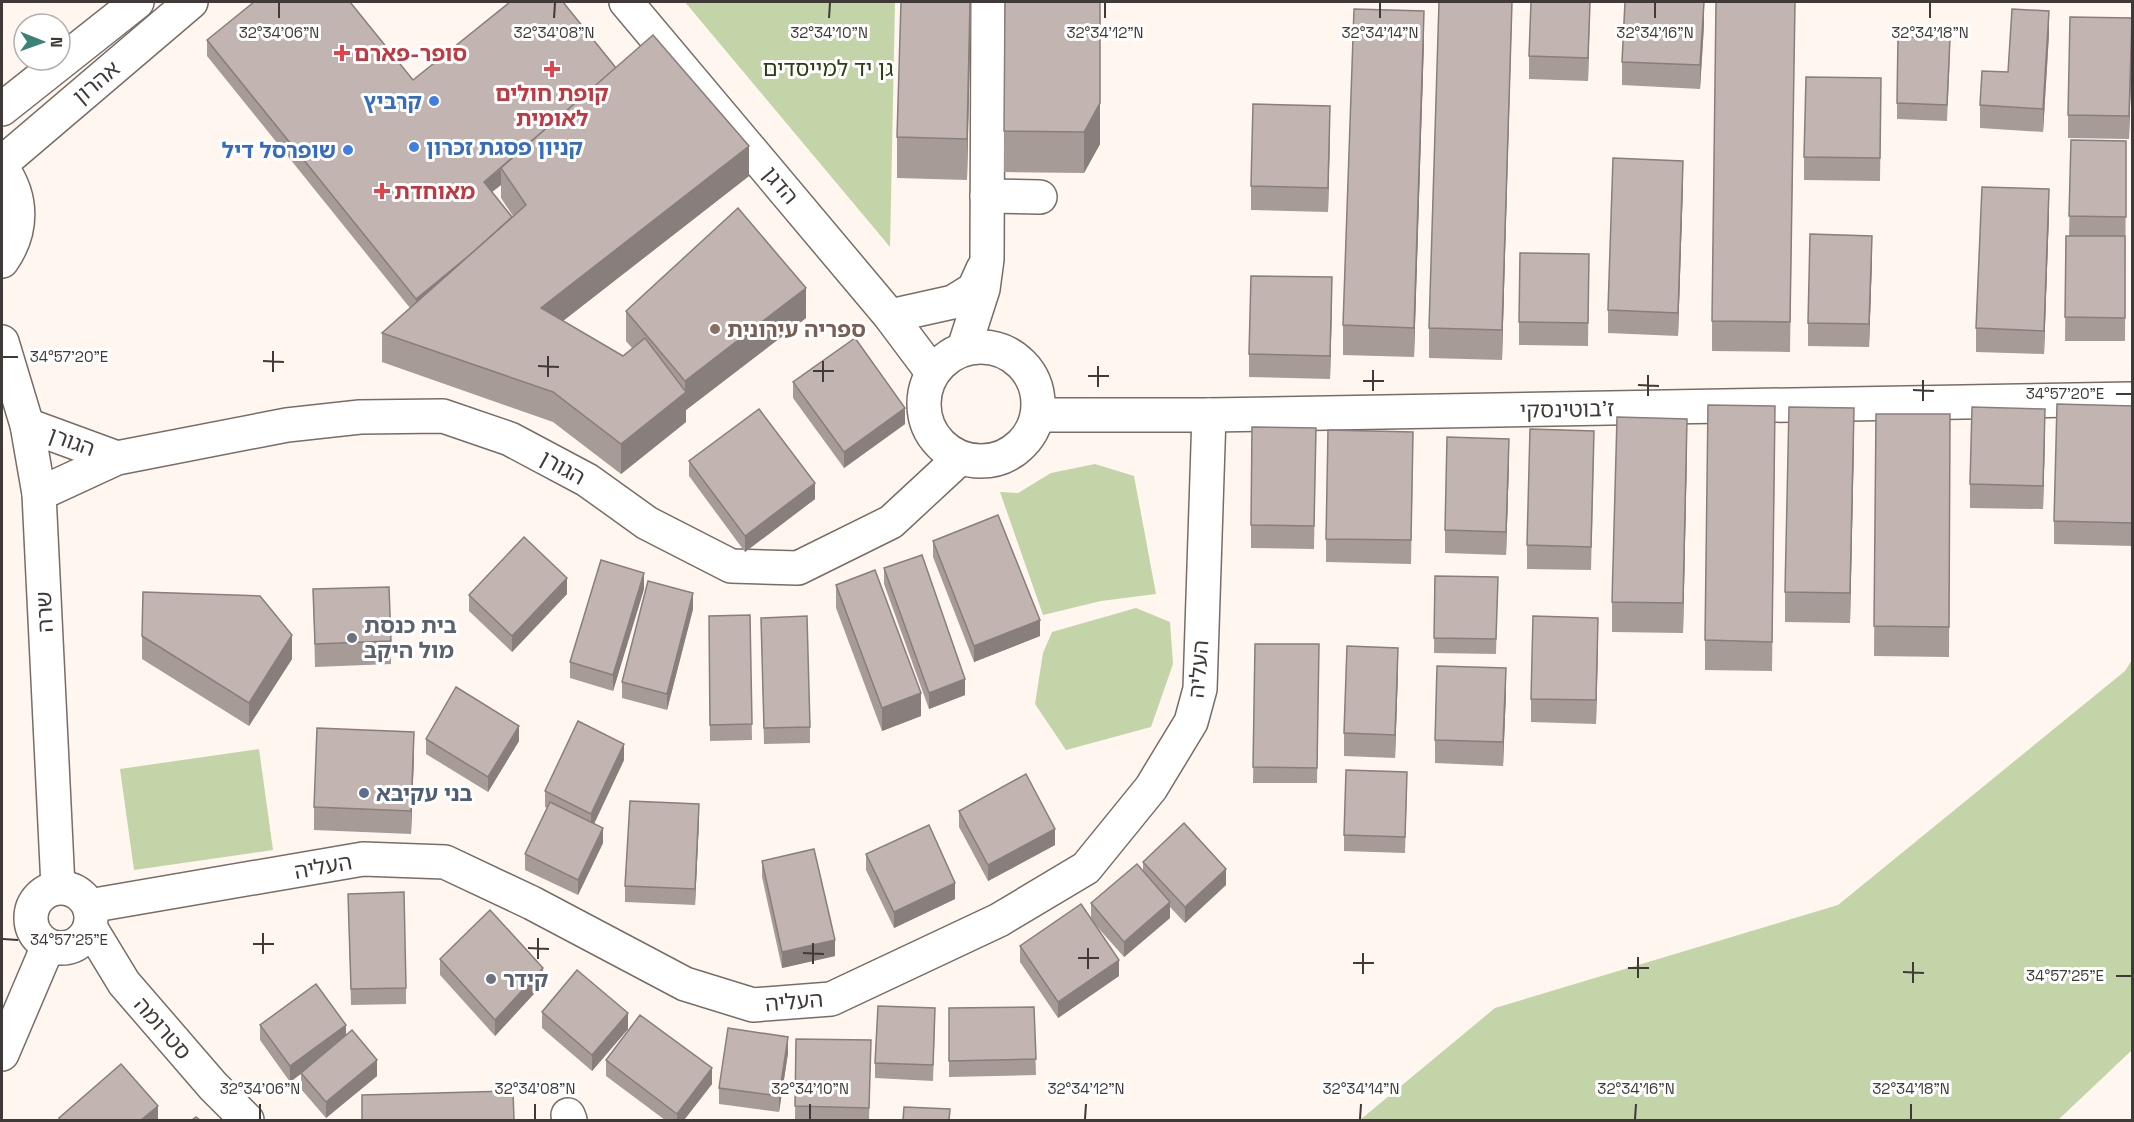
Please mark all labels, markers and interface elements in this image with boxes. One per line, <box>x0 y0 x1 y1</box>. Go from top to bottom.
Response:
north arrow <box>12 12 72 72</box>
text: 32°34'06"N <box>239 23 319 42</box>
text: 32°34'08"N <box>514 23 594 42</box>
text: 32°34'10"N <box>790 23 868 42</box>
text: 32°34'12"N <box>1066 23 1144 42</box>
text: 32°34'14"N <box>1342 23 1418 42</box>
text: 32°34'16"N <box>1616 23 1694 42</box>
text: 32°34'18"N <box>1891 23 1969 42</box>
text: N <box>46 37 67 48</box>
place label: סופר-פארם <box>354 39 467 67</box>
marker: סופר-פארם <box>335 46 349 60</box>
street label: אהרון <box>67 54 125 110</box>
park label: גן יד למייסדים <box>763 54 893 82</box>
marker: קופת חולים לאומית <box>543 60 561 78</box>
place label: קופת חולים לאומית <box>495 79 609 132</box>
place label: קרביץ <box>363 87 422 115</box>
marker: קרביץ <box>427 94 441 108</box>
place label: קניון פסגת זכרון <box>426 133 583 161</box>
place label: שופרסל דיל <box>222 136 336 164</box>
marker: קניון פסגת זכרון <box>407 140 421 154</box>
marker: שופרסל דיל <box>341 143 355 157</box>
street label: הדגן <box>757 160 805 210</box>
place label: מאוחדת <box>394 177 475 205</box>
marker: מאוחדת <box>375 184 389 198</box>
place label: ספריה עירונית <box>727 315 866 343</box>
marker: ספריה עירונית <box>708 322 722 336</box>
text: 34°57'20"E <box>30 347 108 366</box>
text: 34°57'20"E <box>2026 384 2104 403</box>
street label: ז'בוטינסקי <box>1519 394 1615 424</box>
street label: הגורן <box>45 420 99 462</box>
street label: הגורן <box>536 443 590 491</box>
street label: שרה <box>29 591 59 633</box>
place label: בית כנסת מול היקב <box>364 611 457 664</box>
marker: בית כנסת מול היקב <box>345 631 359 645</box>
street label: העליה <box>1182 639 1214 699</box>
place label: בני עקיבא <box>376 779 473 807</box>
marker: בני עקיבא <box>357 786 371 800</box>
street label: העליה <box>292 847 354 885</box>
text: 34°57'25"E <box>30 930 108 949</box>
place label: קידר <box>503 965 548 993</box>
text: 34°57'25"E <box>2026 966 2104 985</box>
marker: קידר <box>484 972 498 986</box>
street label: העליה <box>764 985 824 1017</box>
street label: סטרומה <box>128 991 198 1065</box>
text: 32°34'06"N <box>220 1079 300 1098</box>
text: 32°34'08"N <box>495 1079 575 1098</box>
text: 32°34'10"N <box>771 1079 849 1098</box>
text: 32°34'12"N <box>1047 1079 1125 1098</box>
text: 32°34'14"N <box>1323 1079 1399 1098</box>
text: 32°34'16"N <box>1597 1079 1675 1098</box>
text: 32°34'18"N <box>1872 1079 1950 1098</box>

